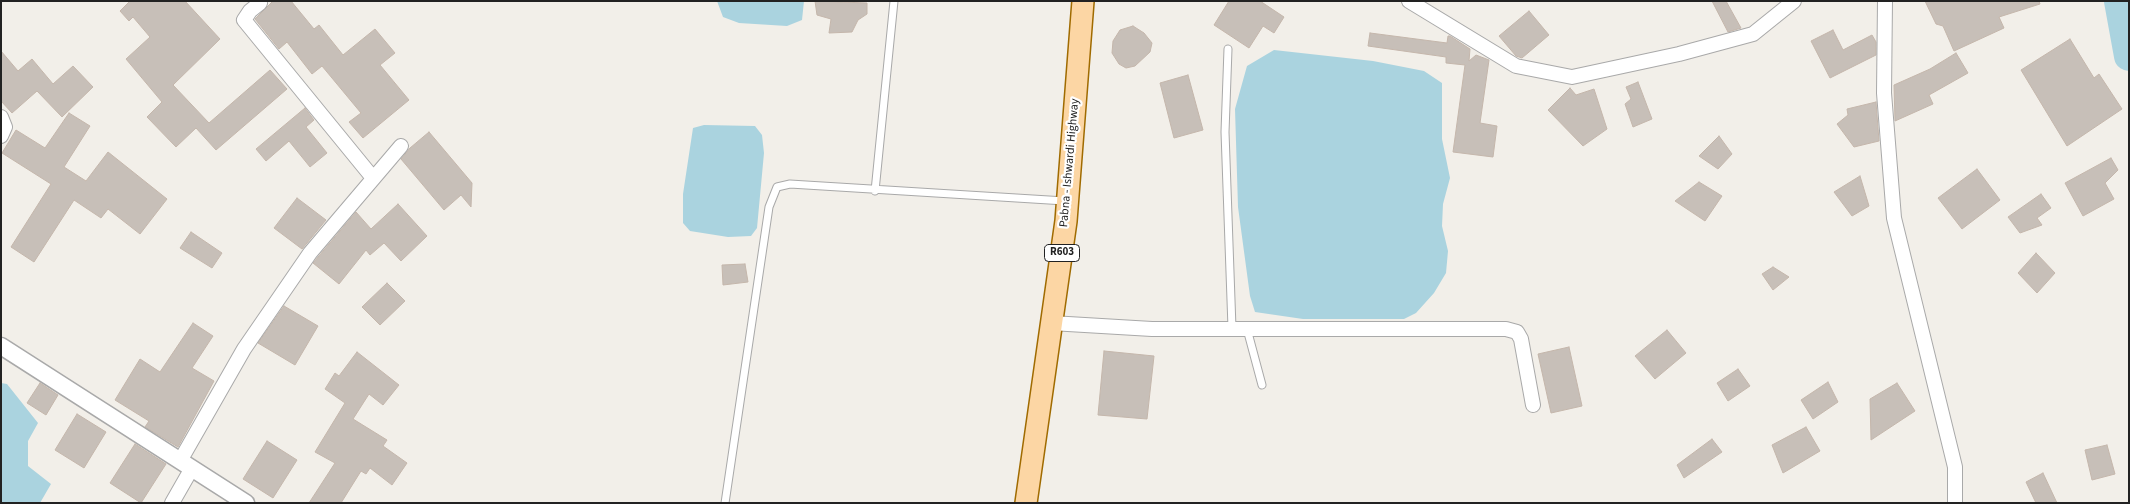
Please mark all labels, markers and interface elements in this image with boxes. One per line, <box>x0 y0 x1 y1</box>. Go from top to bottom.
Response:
street label: Pabna - Ishwardi Highway <box>1057 98 1083 228</box>
road number: R603 <box>1044 244 1080 262</box>

